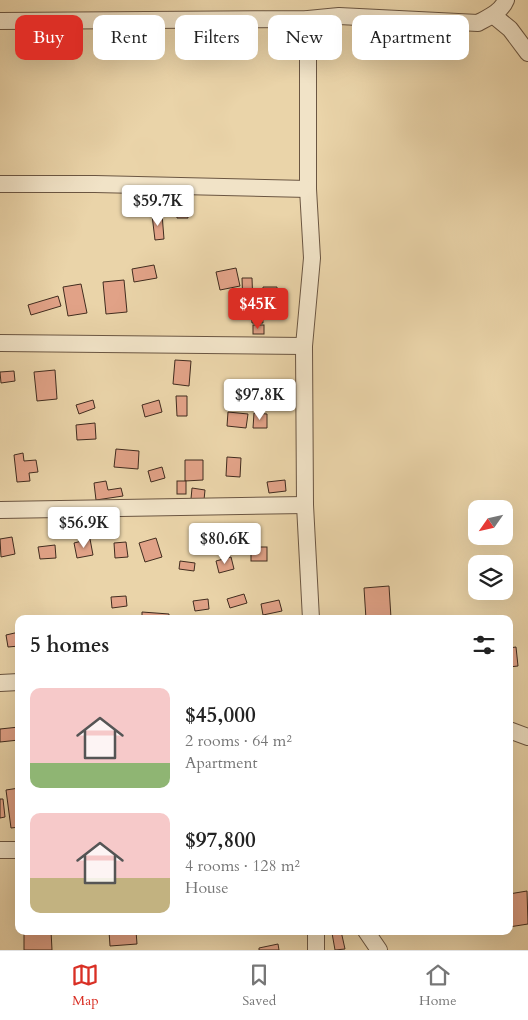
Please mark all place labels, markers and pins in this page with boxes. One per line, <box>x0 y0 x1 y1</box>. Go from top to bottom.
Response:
pin: $59.7K <box>117 184 199 227</box>
pin: $45K <box>228 288 288 330</box>
pin: $97.8K <box>219 378 301 421</box>
pin: $56.9K <box>43 506 125 549</box>
pin: $80.6K <box>184 522 266 565</box>

